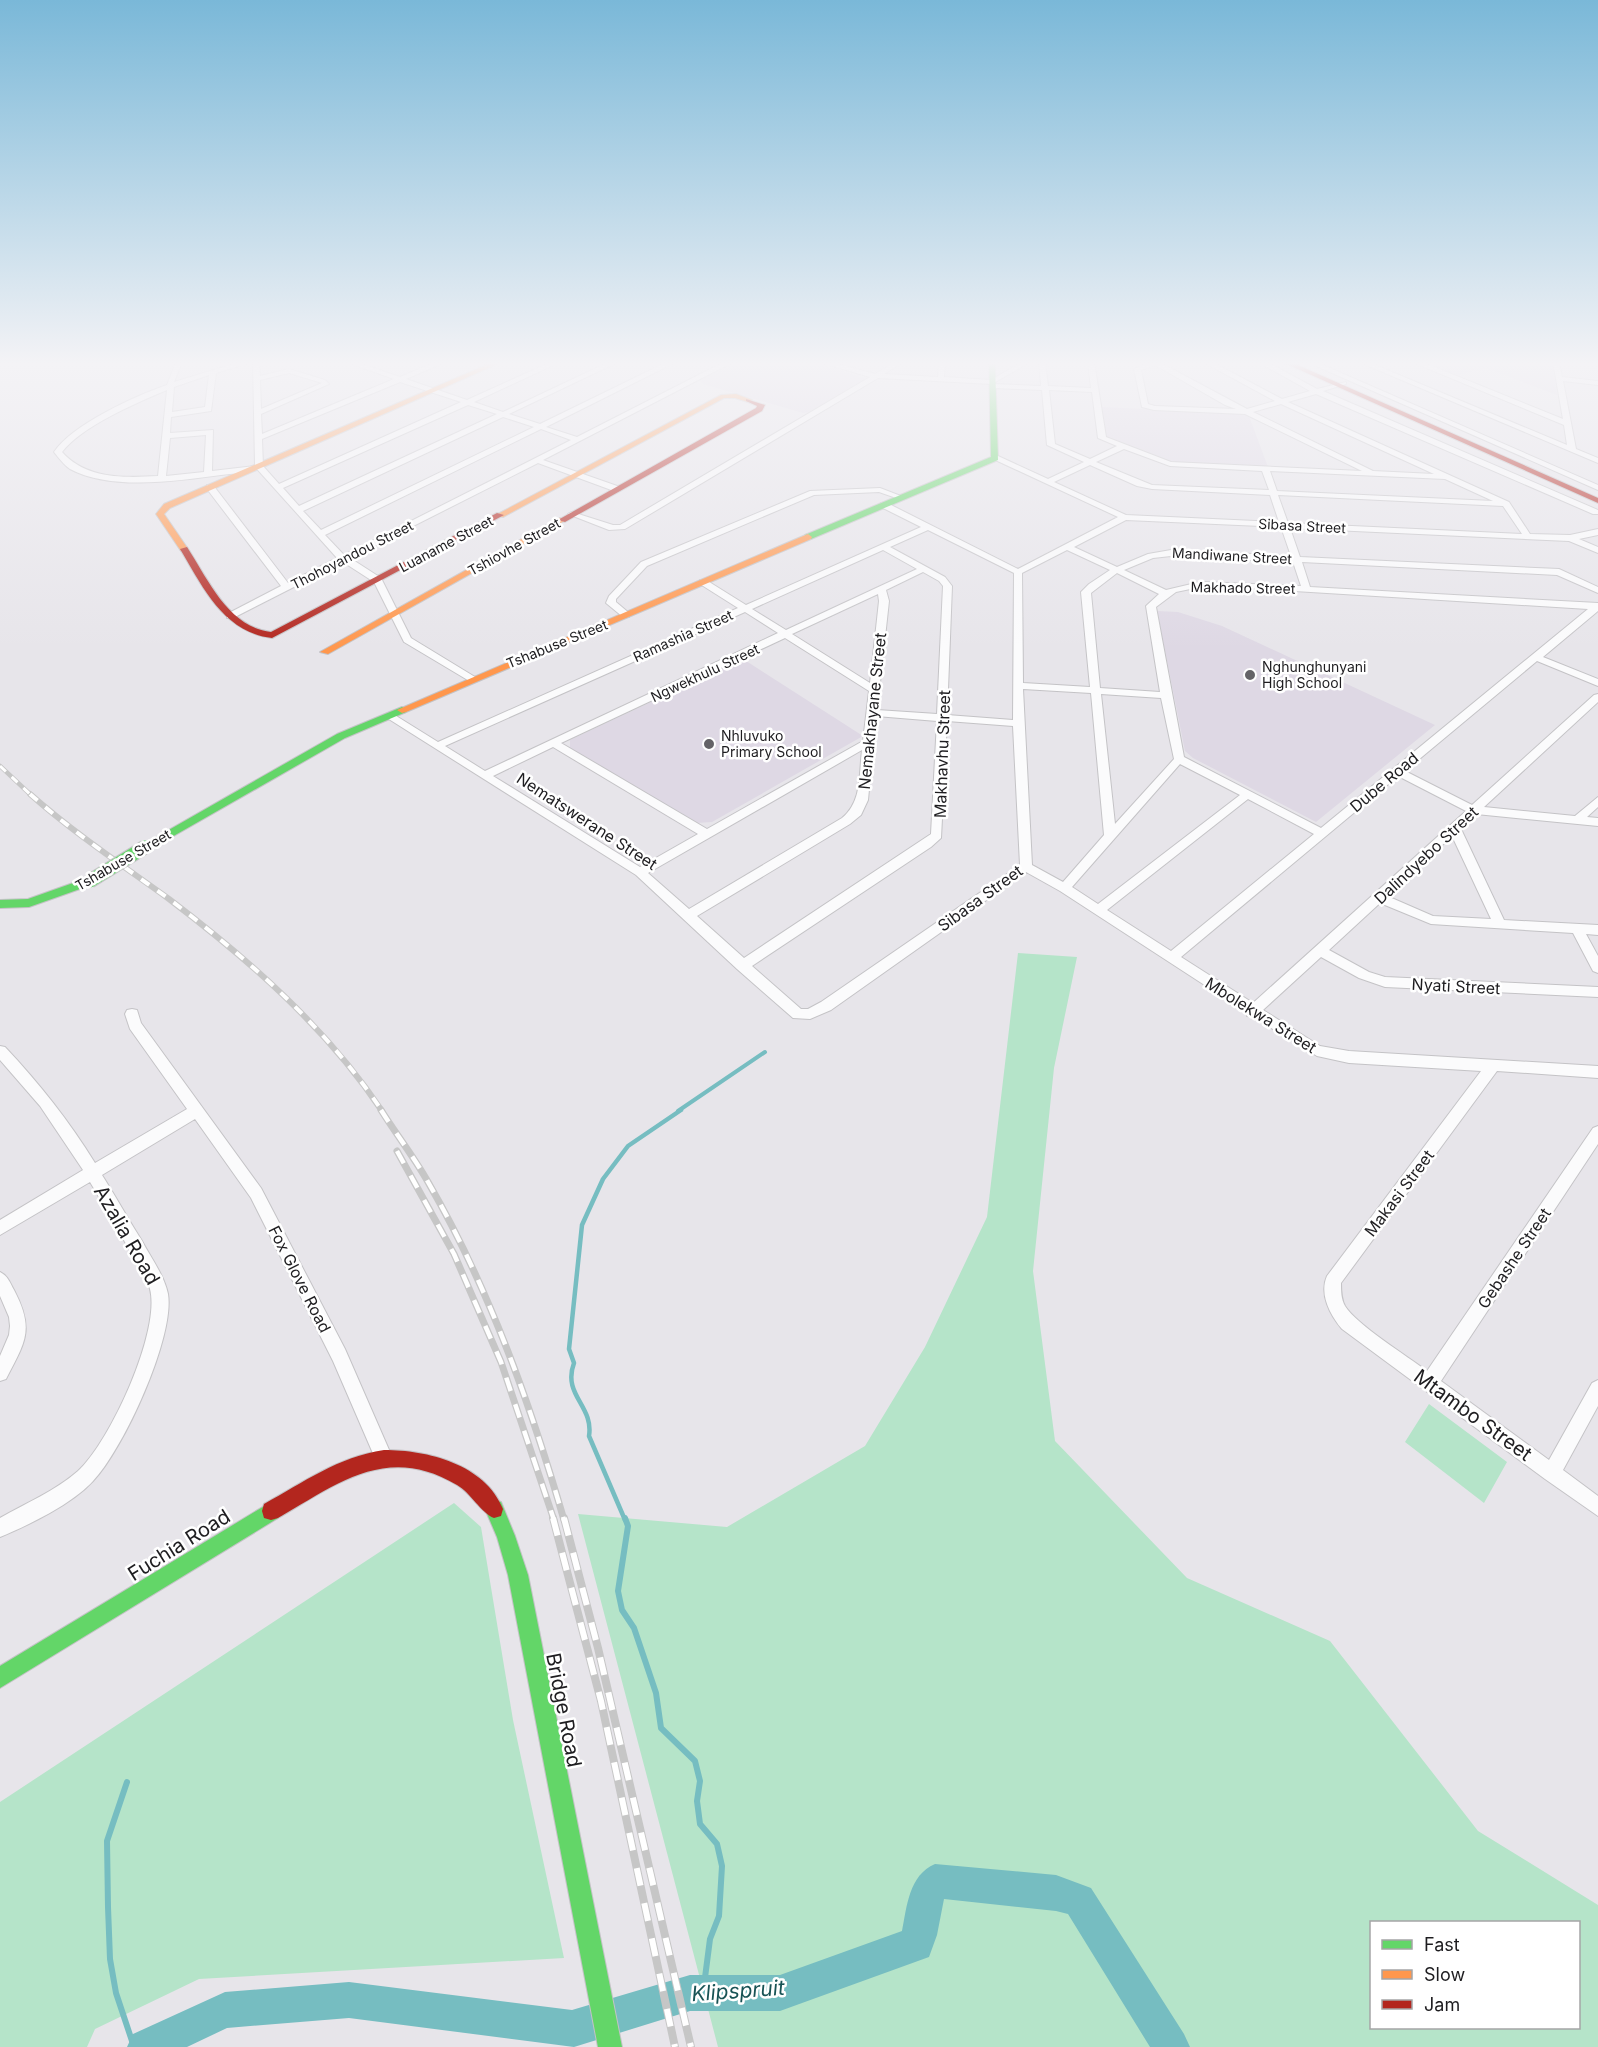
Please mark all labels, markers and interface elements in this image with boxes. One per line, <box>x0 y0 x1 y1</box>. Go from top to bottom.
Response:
street label: Luaname Street <box>396 511 496 575</box>
street label: Tshiovhe Street <box>465 514 563 579</box>
street label: Sibasa Street <box>1258 515 1347 536</box>
street label: Thohoyandou Street <box>288 516 416 593</box>
street label: Mandiwane Street <box>1172 544 1293 567</box>
street label: Makhado Street <box>1190 578 1296 597</box>
street label: Ramashia Street <box>630 606 736 665</box>
street label: Tshabuse Street <box>504 615 610 672</box>
street label: Nemakhayane Street <box>854 632 890 790</box>
street label: Ngwekhulu Street <box>648 640 762 705</box>
place label: Nghunghunyani High School <box>1262 658 1367 691</box>
marker: Nghunghunyani High School <box>1243 668 1257 682</box>
street label: Makhavhu Street <box>930 690 954 818</box>
place label: Nhluvuko Primary School <box>721 727 822 760</box>
marker: Nhluvuko Primary School <box>702 737 716 751</box>
street label: Dube Road <box>1346 748 1422 816</box>
street label: Nematswerane Street <box>513 768 661 874</box>
street label: Dalindyebo Street <box>1370 802 1482 908</box>
street label: Tshabuse Street <box>72 825 174 894</box>
street label: Sibasa Street <box>934 860 1026 936</box>
street label: Mbolekwa Street <box>1202 973 1320 1057</box>
street label: Nyati Street <box>1411 974 1501 998</box>
street label: Makasi Street <box>1360 1146 1438 1240</box>
street label: Azalia Road <box>89 1181 165 1289</box>
street label: Gebashe Street <box>1473 1204 1555 1312</box>
street label: Fox Glove Road <box>264 1222 336 1336</box>
street label: Mtambo Street <box>1409 1364 1537 1466</box>
street label: Fuchia Road <box>123 1504 235 1586</box>
street label: Bridge Road <box>541 1651 587 1769</box>
legend <box>1370 1921 1580 2029</box>
text: Fast <box>1424 1934 1460 1955</box>
text: Slow <box>1424 1964 1465 1985</box>
water label: Klipspruit <box>690 1975 787 2006</box>
text: Jam <box>1424 1994 1460 2015</box>

